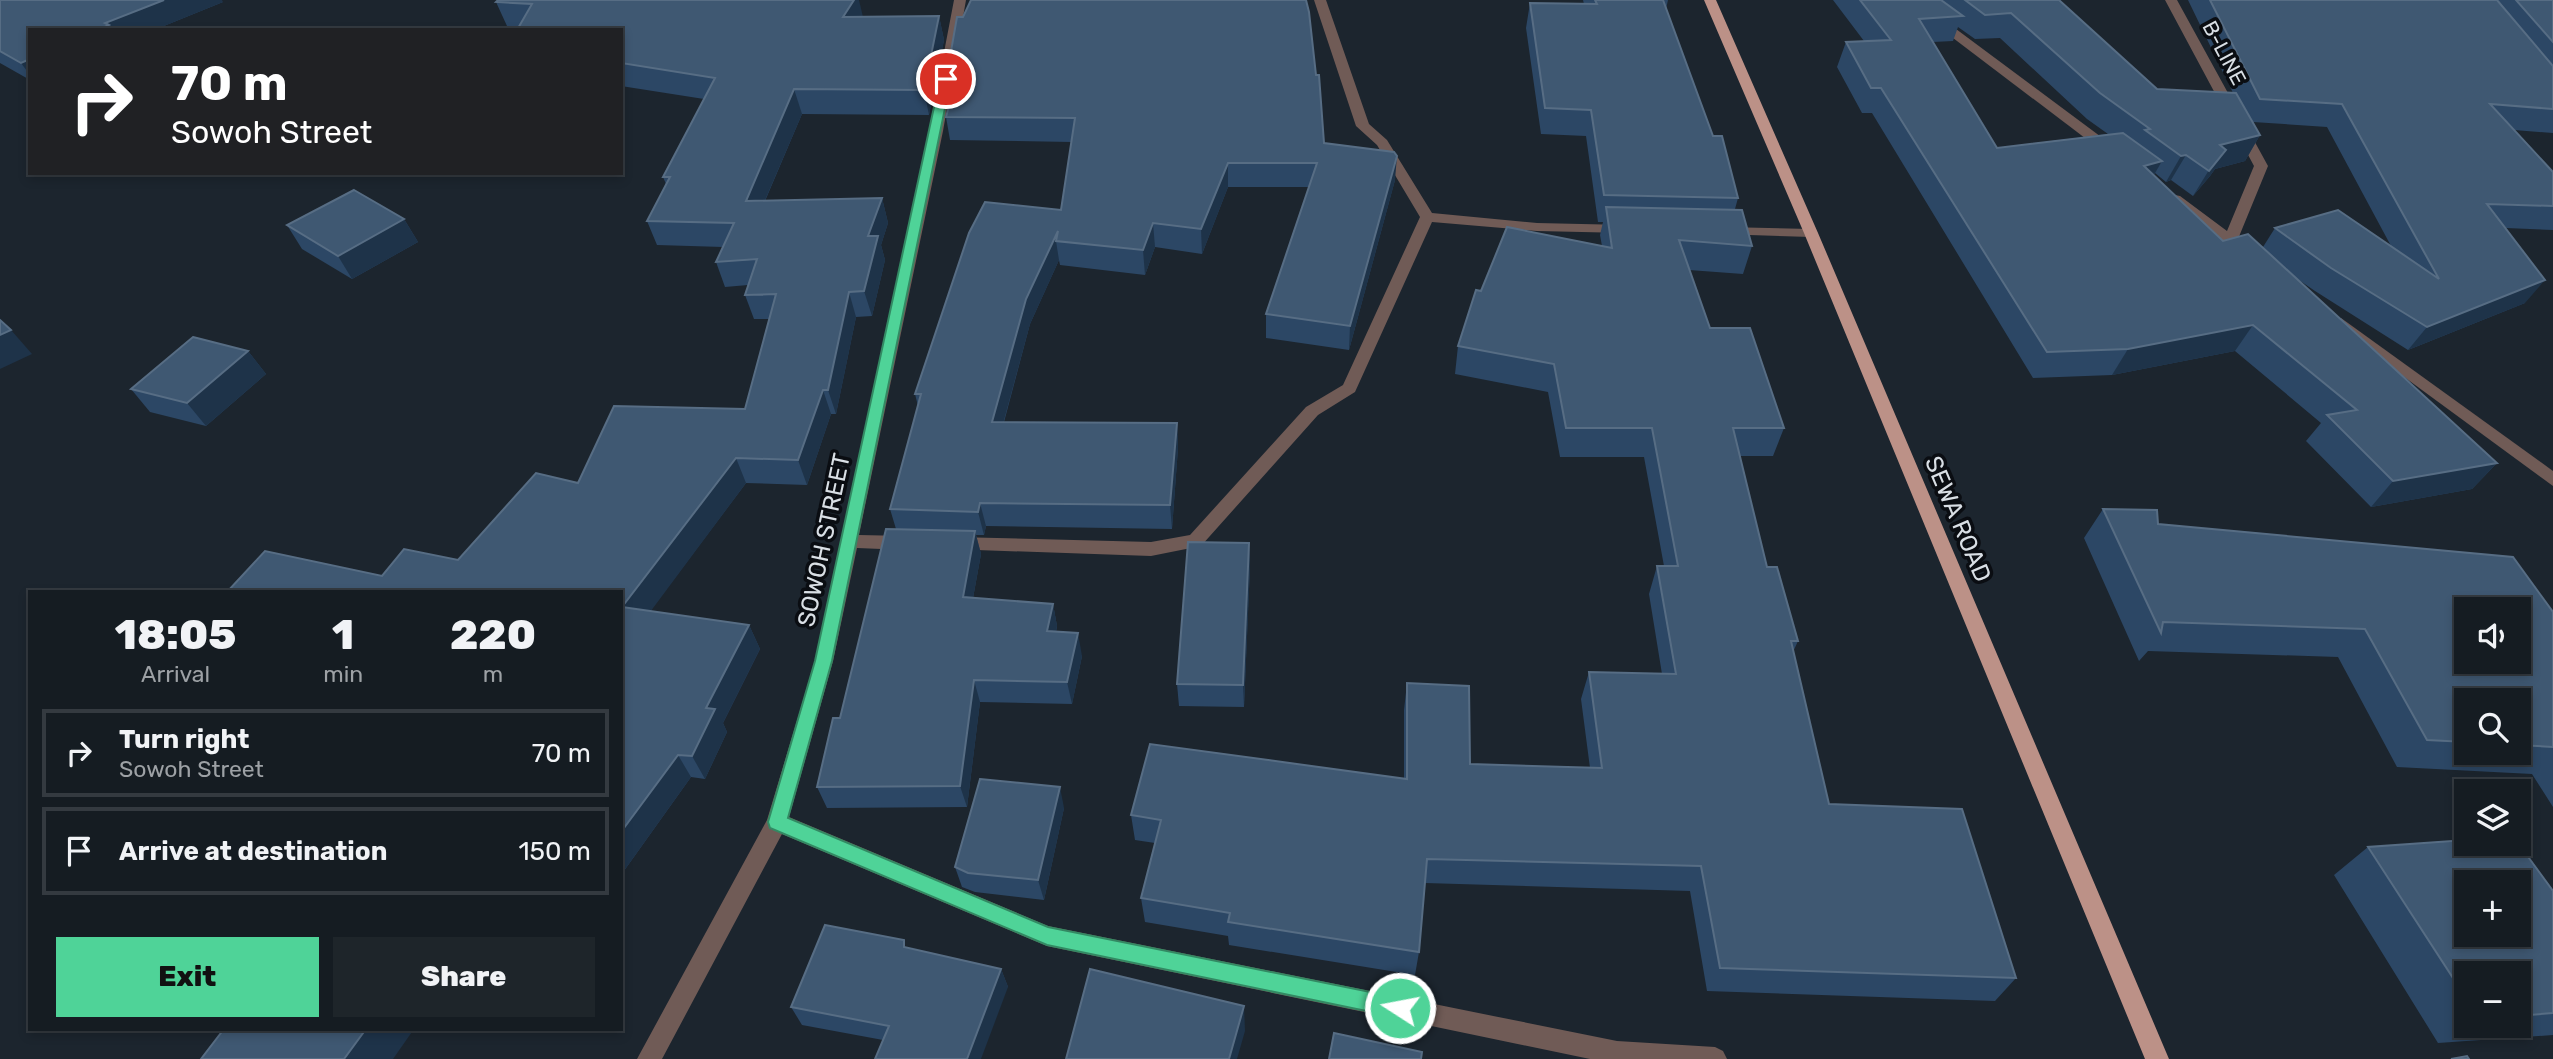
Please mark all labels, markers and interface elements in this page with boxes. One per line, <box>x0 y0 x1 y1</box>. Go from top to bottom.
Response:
street label: B-LINE <box>2197 16 2252 89</box>
pin <box>916 49 976 109</box>
text: 70 m <box>171 54 288 112</box>
icon: right <box>56 56 147 147</box>
icon: arrive <box>927 60 965 98</box>
text: Sowoh Street <box>171 113 372 151</box>
street label: SOWOH STREET <box>792 451 856 629</box>
street label: SEWA ROAD <box>1919 452 1997 586</box>
map controls <box>2454 597 2531 1038</box>
button: sound <box>2454 597 2531 674</box>
text: 18:05 <box>115 610 236 660</box>
text: 1 <box>332 610 354 660</box>
text: 220 <box>450 610 536 660</box>
text: Arrival <box>141 660 210 688</box>
text: min <box>323 660 363 688</box>
text: m <box>483 660 503 688</box>
button: search <box>2454 688 2531 765</box>
text: Turn right <box>119 724 249 755</box>
icon: right <box>60 734 98 772</box>
text: 70 m <box>532 738 591 769</box>
text: Sowoh Street <box>119 755 264 783</box>
button: layers <box>2454 779 2531 856</box>
icon: arrive <box>60 832 98 870</box>
text: Arrive at destination <box>119 836 387 867</box>
text: 150 m <box>518 836 591 867</box>
button: + <box>2454 870 2531 947</box>
button: Exit <box>56 937 319 1017</box>
button: Share <box>333 937 595 1017</box>
button: − <box>2454 961 2531 1038</box>
position arrow <box>1363 971 1437 1045</box>

